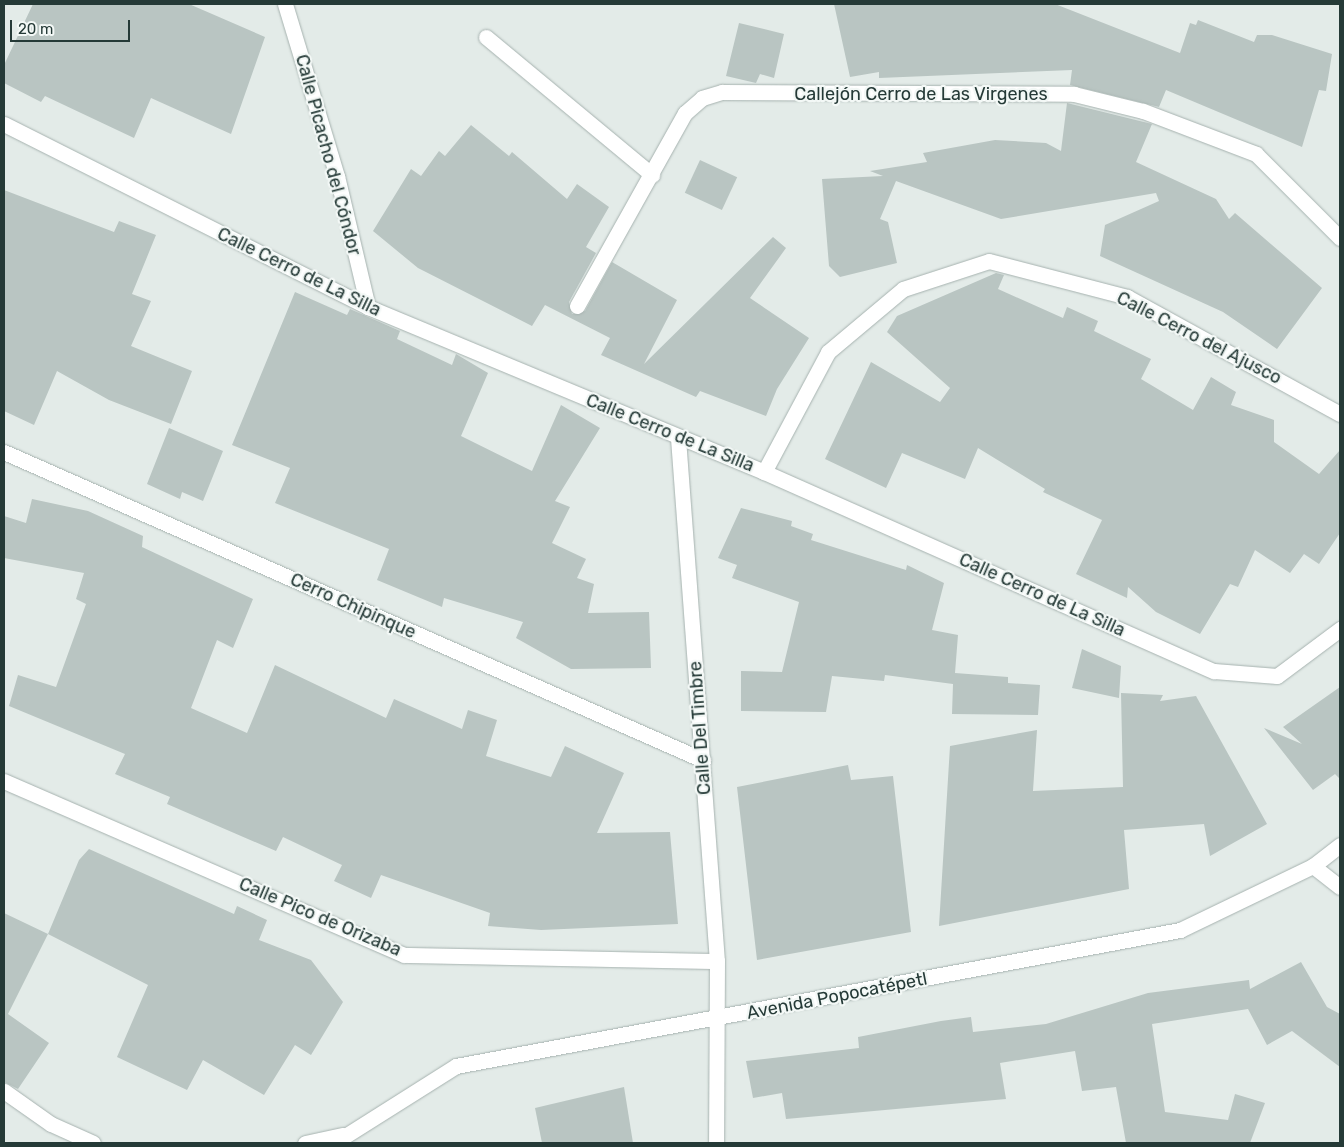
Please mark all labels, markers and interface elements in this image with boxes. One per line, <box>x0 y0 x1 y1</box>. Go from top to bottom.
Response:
scale bar <box>12 10 132 42</box>
text: 20 m <box>18 20 53 38</box>
street label: Calle Picacho del Cóndor <box>291 52 365 258</box>
street label: Callejón Cerro de Las Virgenes <box>794 83 1048 105</box>
street label: Calle Cerro de La Silla <box>214 223 384 321</box>
street label: Calle Cerro del Ajusco <box>1113 287 1285 389</box>
street label: Calle Cerro de La Silla <box>583 389 757 477</box>
street label: Calle Cerro de La Silla <box>956 549 1128 641</box>
street label: Cerro Chipinque <box>287 569 419 643</box>
street label: Calle Del Timbre <box>685 660 715 796</box>
street label: Calle Pico de Orizaba <box>236 873 404 961</box>
street label: Avenida Popocatépetl <box>745 968 929 1024</box>

